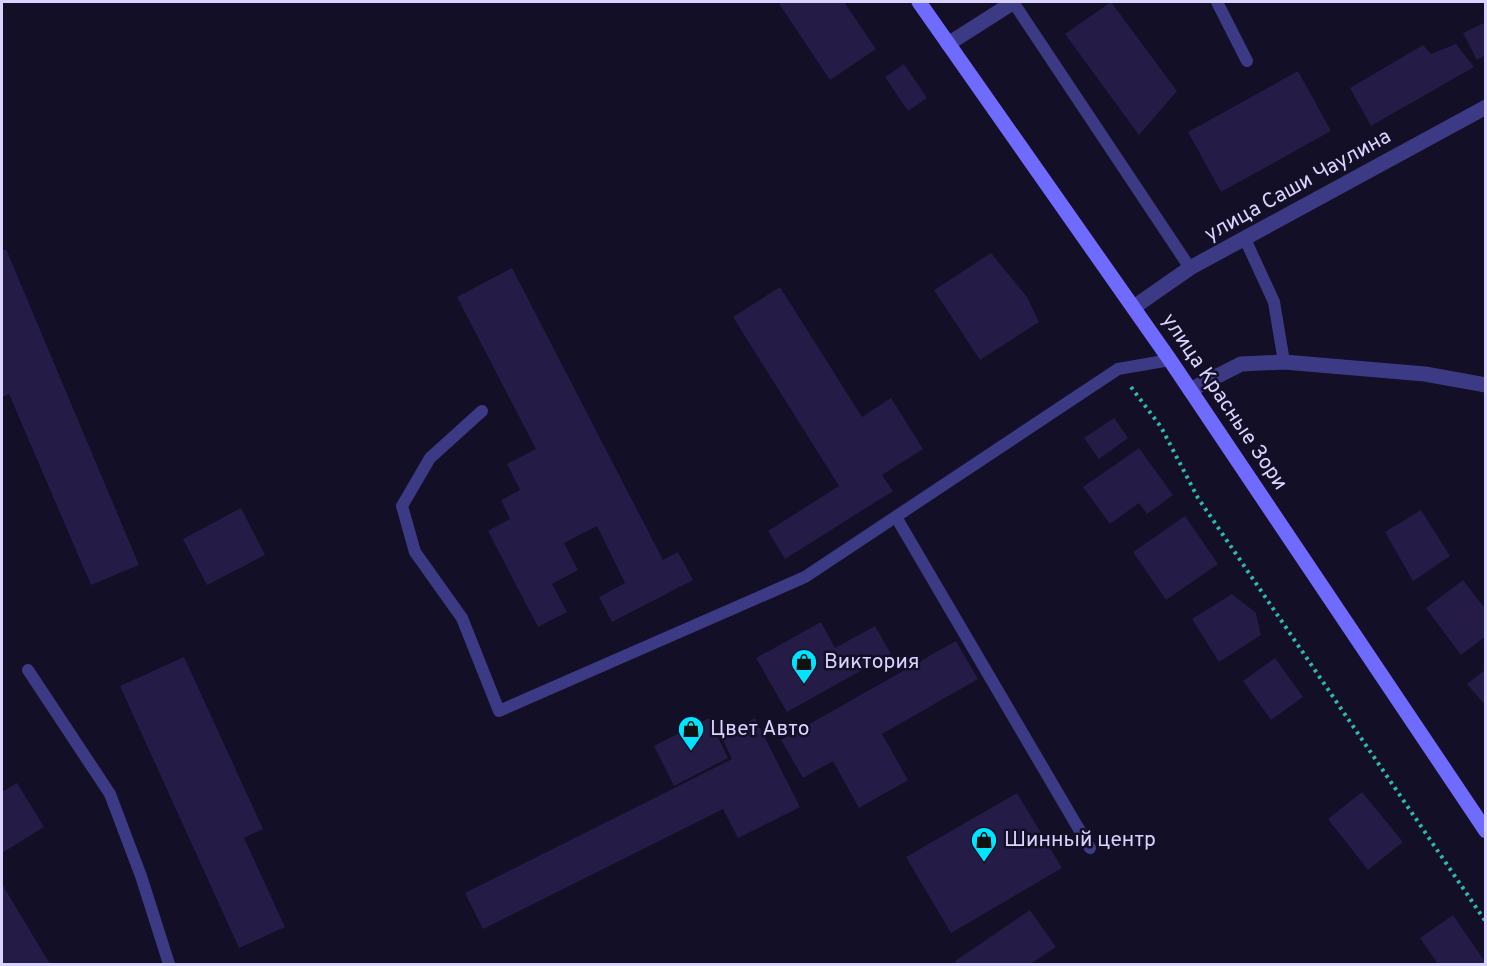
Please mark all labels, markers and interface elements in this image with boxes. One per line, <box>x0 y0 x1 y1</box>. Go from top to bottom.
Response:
street label: улица Саши Чаулина <box>1200 124 1396 248</box>
street label: улица Красные Зори <box>1155 308 1293 496</box>
shop icon: Виктория <box>789 647 819 685</box>
place label: Виктория <box>824 649 920 676</box>
shop icon: Цвет Авто <box>676 714 706 752</box>
place label: Цвет Авто <box>710 716 810 743</box>
shop icon: Шинный центр <box>969 825 999 863</box>
place label: Шинный центр <box>1004 827 1156 854</box>

